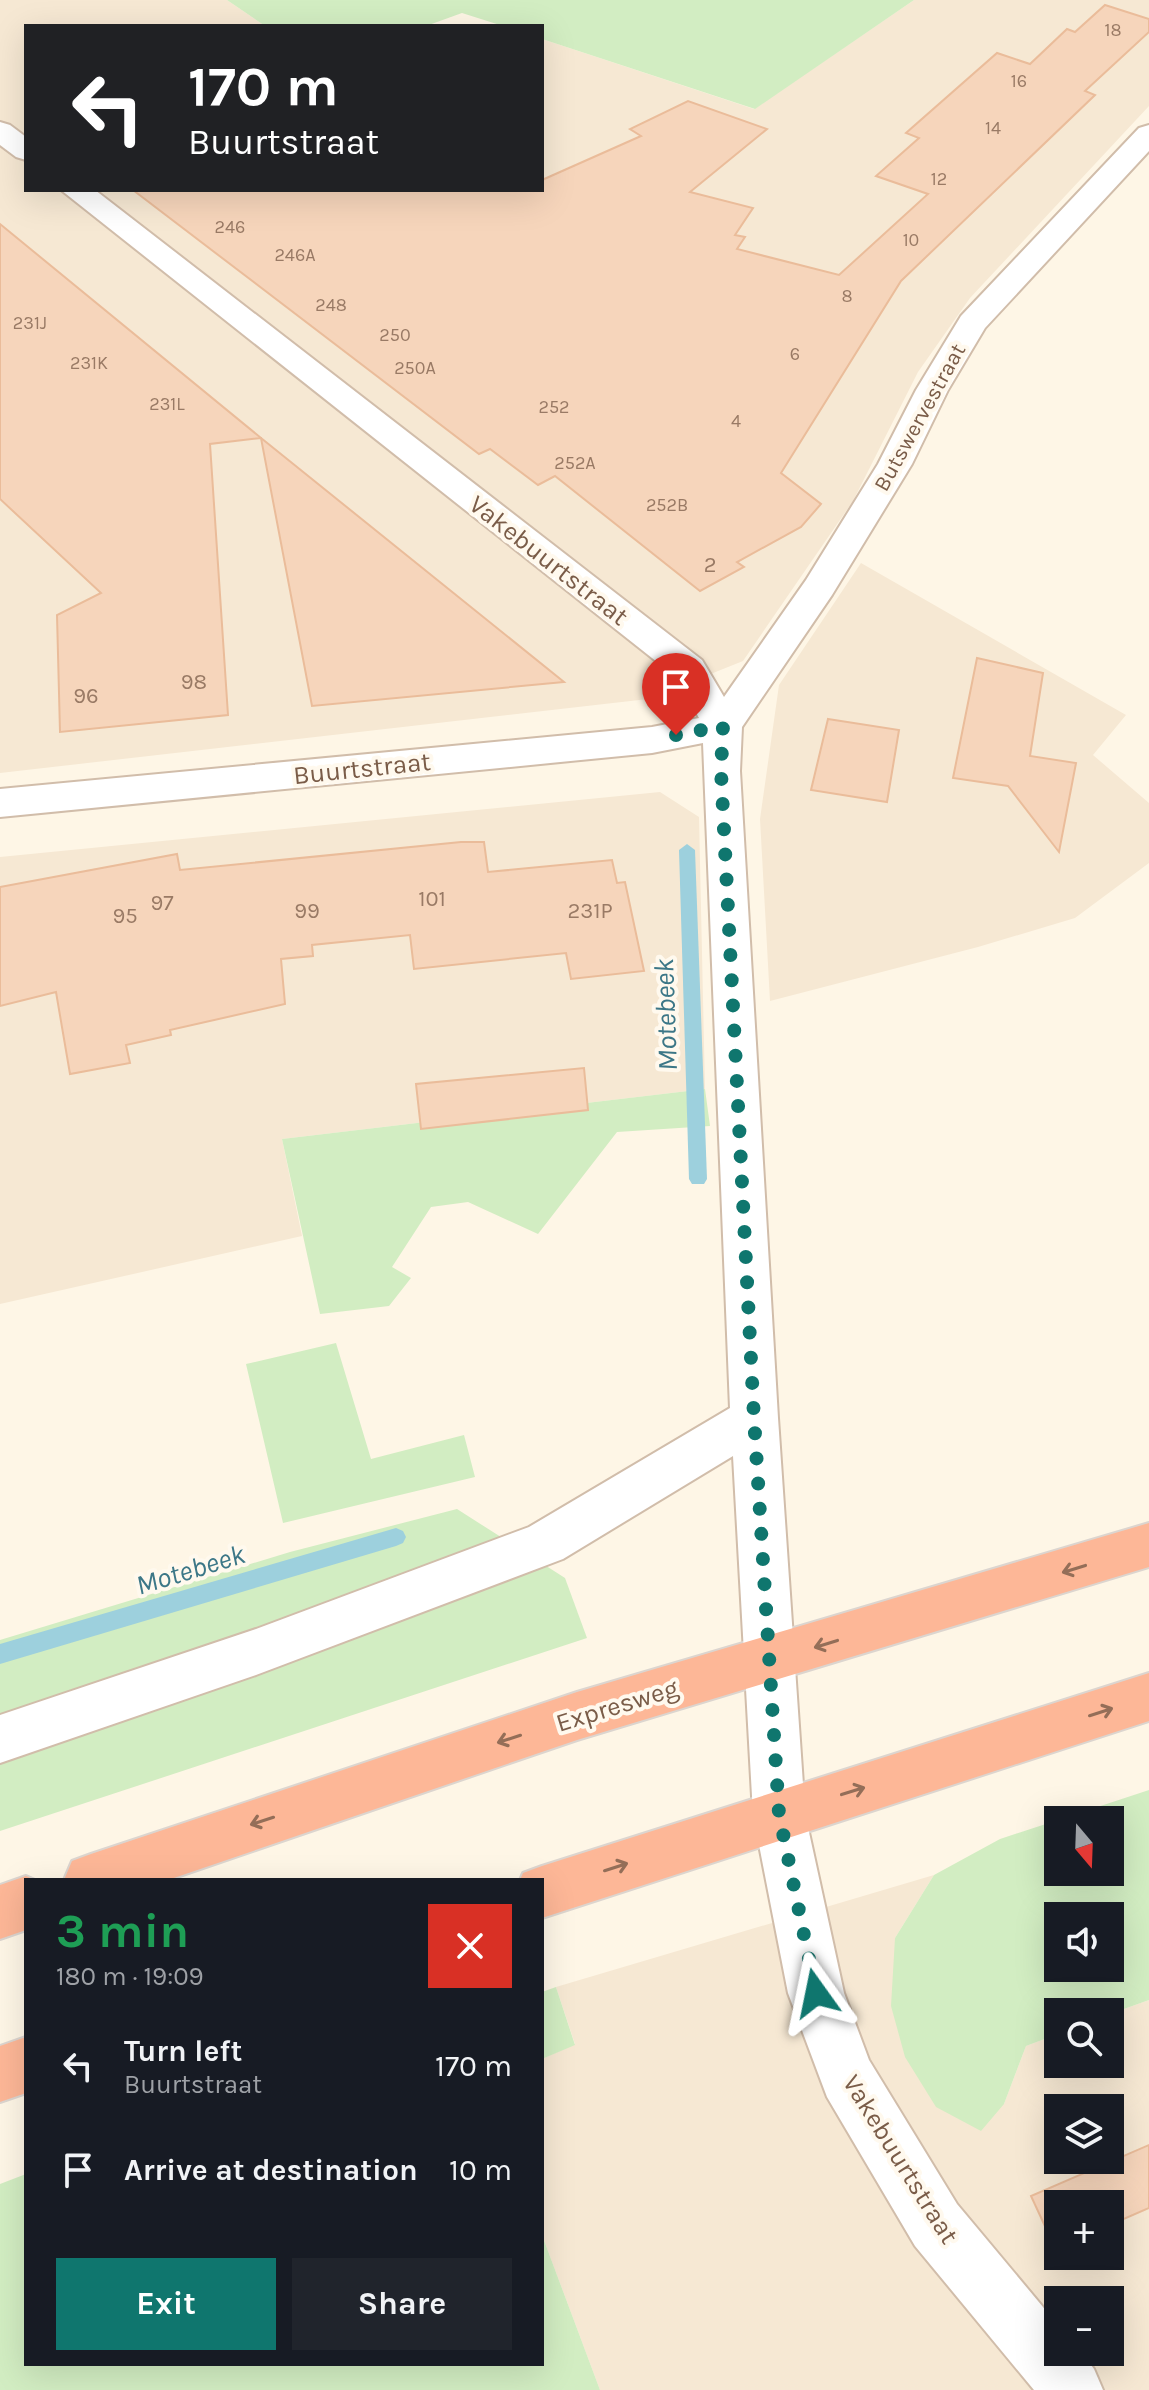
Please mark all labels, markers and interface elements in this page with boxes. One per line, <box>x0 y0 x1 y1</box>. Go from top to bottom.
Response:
house number: 18 <box>1104 19 1122 41</box>
text: 170 m <box>188 54 339 119</box>
icon: left <box>56 56 160 160</box>
house number: 16 <box>1011 70 1027 92</box>
house number: 14 <box>985 117 1001 139</box>
text: Buurtstraat <box>188 121 379 163</box>
house number: 12 <box>931 168 947 190</box>
house number: 246 <box>215 216 245 238</box>
house number: 10 <box>903 229 919 251</box>
house number: 246A <box>274 244 316 266</box>
house number: 8 <box>841 285 853 307</box>
house number: 248 <box>315 294 347 316</box>
house number: 231J <box>13 312 47 334</box>
house number: 250 <box>379 324 411 346</box>
street label: Butswervestraat <box>869 339 971 496</box>
house number: 6 <box>790 343 800 365</box>
house number: 231K <box>70 352 108 374</box>
house number: 250A <box>394 357 436 379</box>
house number: 231L <box>149 393 185 415</box>
house number: 252 <box>538 396 570 418</box>
house number: 4 <box>731 410 741 432</box>
house number: 252A <box>554 452 596 474</box>
street label: Vakebuurtstraat <box>463 489 635 632</box>
house number: 252B <box>646 494 688 516</box>
house number: 2 <box>704 552 716 578</box>
pin <box>642 653 710 735</box>
icon: arrive <box>654 665 698 709</box>
house number: 98 <box>181 669 207 695</box>
house number: 96 <box>73 683 99 709</box>
street label: Buurtstraat <box>292 746 433 791</box>
house number: 101 <box>418 886 446 912</box>
house number: 97 <box>150 890 174 916</box>
house number: 99 <box>294 898 320 924</box>
house number: 231P <box>567 898 613 924</box>
house number: 95 <box>112 903 138 929</box>
water label: Motebeek <box>647 957 684 1072</box>
water label: Motebeek <box>132 1537 249 1602</box>
one-way arrow <box>1062 1562 1087 1577</box>
one-way arrow <box>813 1637 839 1652</box>
street label: Expresweg <box>552 1672 682 1739</box>
one-way arrow <box>1089 1704 1114 1719</box>
one-way arrow <box>497 1732 522 1747</box>
one-way arrow <box>841 1782 866 1797</box>
north arrow <box>1044 1806 1124 1886</box>
map controls <box>1044 1806 1124 2366</box>
one-way arrow <box>250 1814 275 1829</box>
one-way arrow <box>603 1859 628 1873</box>
button: sound <box>1044 1902 1124 1982</box>
text: 3 min <box>56 1903 189 1959</box>
button: close <box>428 1904 512 1988</box>
position arrow <box>774 1951 858 2035</box>
text: 180 m · 19:09 <box>56 1961 204 1992</box>
button: search <box>1044 1998 1124 2078</box>
text: Turn left <box>124 2033 242 2069</box>
icon: left <box>56 2044 100 2088</box>
text: 170 m <box>435 2048 512 2084</box>
text: Buurtstraat <box>124 2069 262 2100</box>
street label: Vakebuurtstraat <box>836 2069 965 2250</box>
button: layers <box>1044 2094 1124 2174</box>
icon: arrive <box>56 2148 100 2192</box>
text: Arrive at destination <box>124 2152 418 2188</box>
text: 10 m <box>449 2152 512 2188</box>
button: + <box>1044 2190 1124 2270</box>
button: Exit <box>56 2258 276 2350</box>
button: Share <box>292 2258 512 2350</box>
button: − <box>1044 2286 1124 2366</box>

